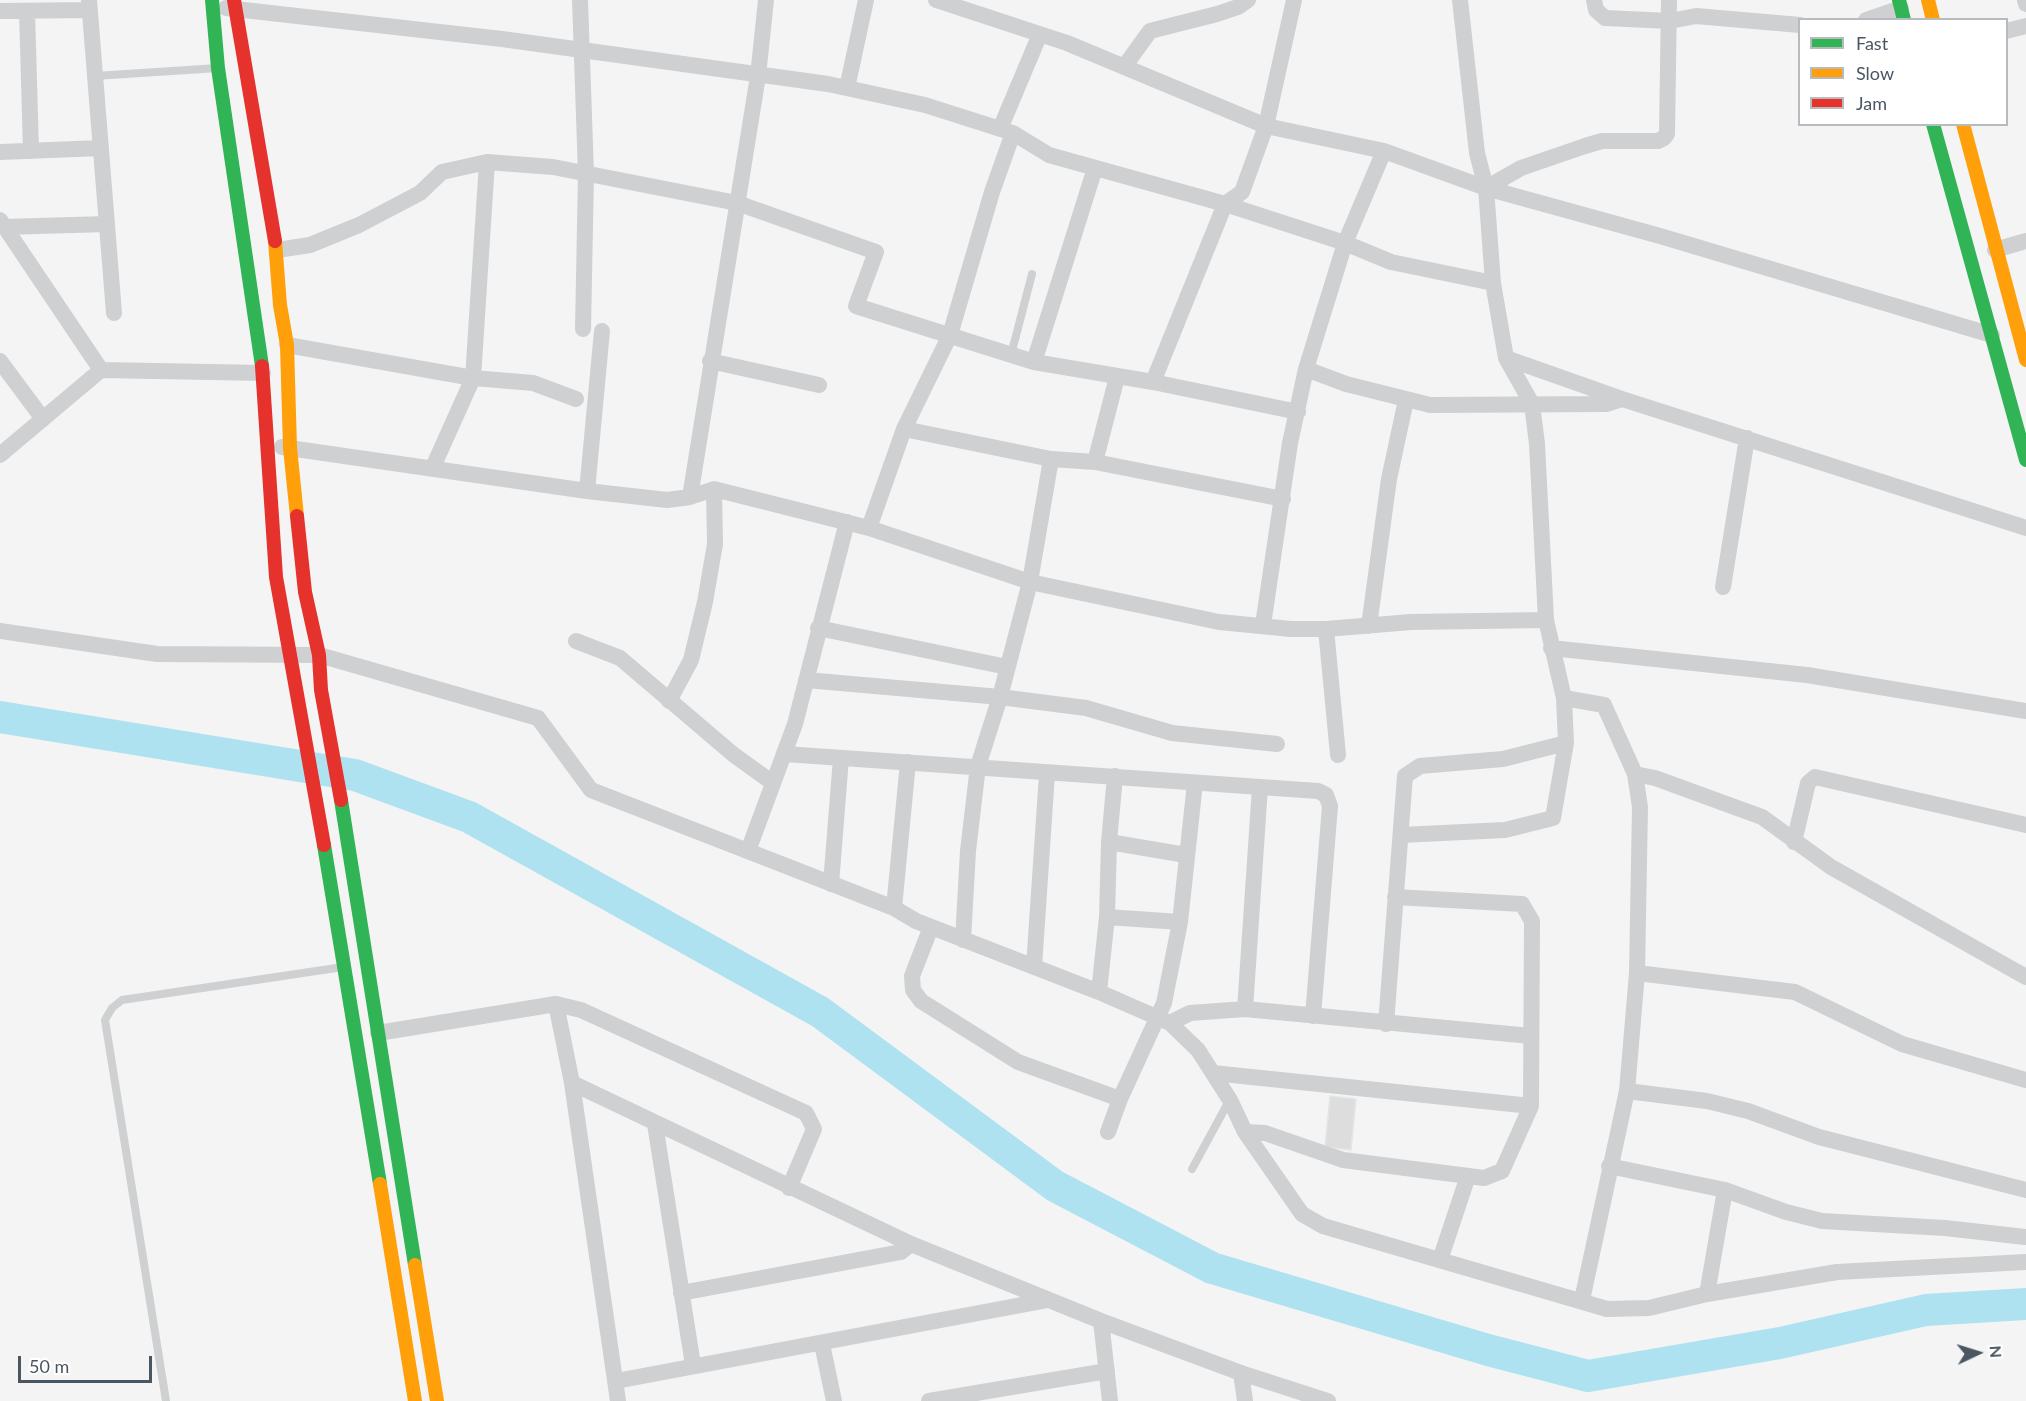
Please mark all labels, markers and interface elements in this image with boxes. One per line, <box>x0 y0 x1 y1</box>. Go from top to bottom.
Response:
legend <box>1798 18 2008 126</box>
text: Fast <box>1856 32 1888 54</box>
text: Slow <box>1856 62 1894 84</box>
text: Jam <box>1856 92 1887 114</box>
north arrow <box>1948 1323 2008 1383</box>
scale bar <box>21 1344 154 1382</box>
text: N <box>1987 1345 2006 1359</box>
text: 50 m <box>29 1355 69 1377</box>

